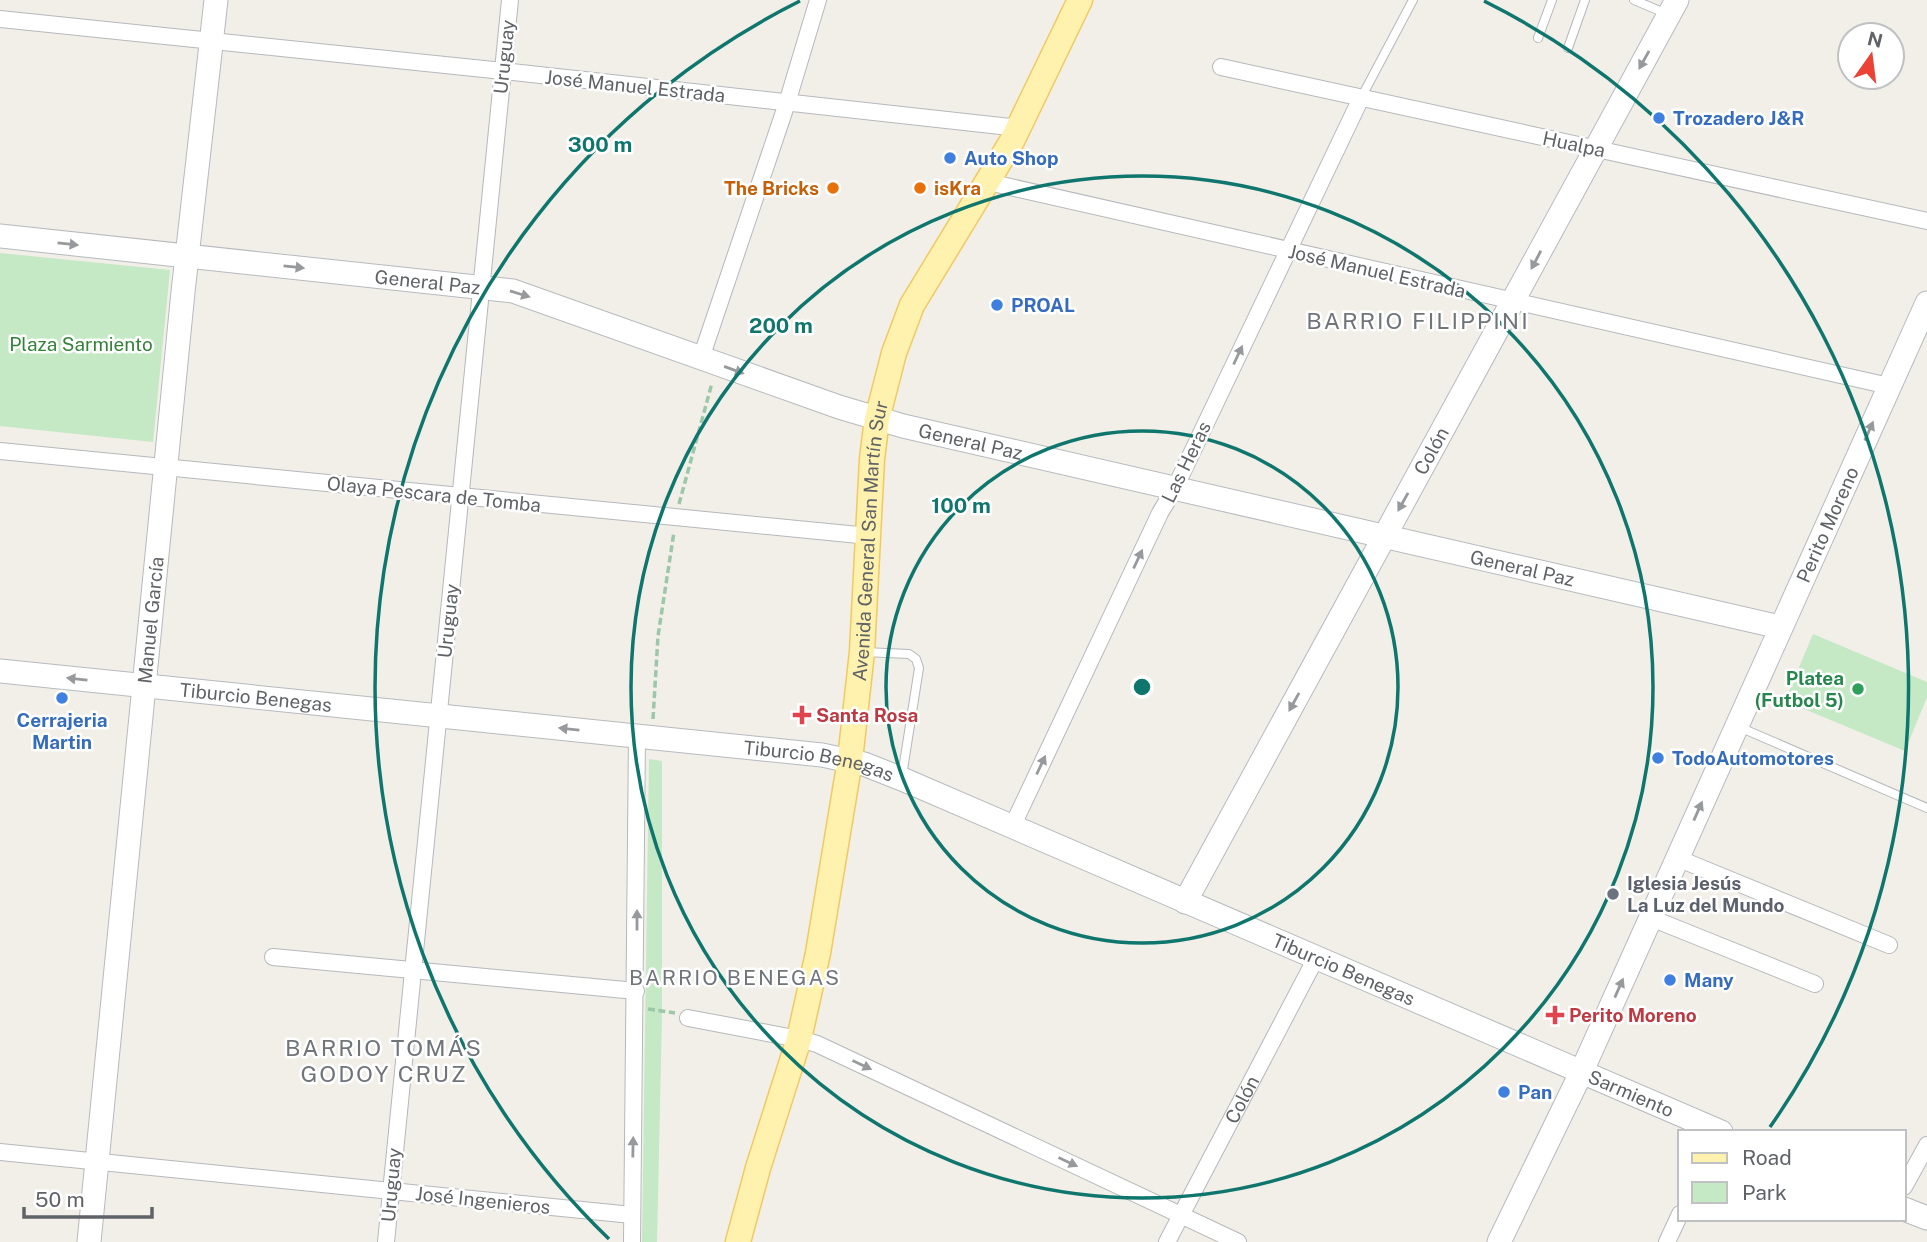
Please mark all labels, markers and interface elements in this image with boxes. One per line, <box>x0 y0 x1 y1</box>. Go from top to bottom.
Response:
street label: Uruguay <box>489 19 519 95</box>
north arrow <box>1836 21 1906 91</box>
text: N <box>1865 27 1885 52</box>
one-way arrow <box>1639 50 1650 70</box>
street label: José Manuel Estrada <box>544 66 726 106</box>
place label: Trozadero J&R <box>1673 107 1805 129</box>
marker: Trozadero J&R <box>1651 110 1667 126</box>
street label: Hualpa <box>1541 127 1607 161</box>
text: 300 m <box>568 132 632 157</box>
place label: Auto Shop <box>964 147 1059 169</box>
marker: Auto Shop <box>942 150 958 166</box>
place label: The Bricks <box>724 177 819 199</box>
place label: isKra <box>934 177 981 199</box>
marker: The Bricks <box>825 180 841 196</box>
marker: isKra <box>912 180 928 196</box>
one-way arrow <box>57 238 79 249</box>
street label: José Manuel Estrada <box>1286 240 1468 302</box>
one-way arrow <box>1530 250 1542 270</box>
one-way arrow <box>283 262 305 273</box>
street label: General Paz <box>374 265 481 298</box>
one-way arrow <box>509 289 530 300</box>
place label: PROAL <box>1011 294 1075 316</box>
marker: PROAL <box>989 297 1005 313</box>
district label: BARRIO FILIPPINI <box>1306 307 1530 334</box>
text: 200 m <box>749 313 813 338</box>
park label: Plaza Sarmiento <box>9 333 153 355</box>
one-way arrow <box>1232 344 1243 365</box>
one-way arrow <box>724 364 745 375</box>
street label: Avenida General San Martín Sur <box>848 398 892 682</box>
street label: Las Heras <box>1157 418 1215 506</box>
street label: General Paz <box>916 419 1025 464</box>
one-way arrow <box>1863 421 1875 441</box>
street label: Colón <box>1409 423 1453 478</box>
street label: Perito Moreno <box>1792 463 1863 586</box>
street label: Olaya Pescara de Tomba <box>326 472 542 516</box>
one-way arrow <box>1397 492 1409 512</box>
text: 100 m <box>931 493 991 518</box>
street label: General Paz <box>1468 545 1576 590</box>
one-way arrow <box>1133 549 1144 569</box>
street label: Manuel García <box>133 556 168 685</box>
street label: Uruguay <box>433 583 463 659</box>
place label: Platea (Futbol 5) <box>1755 667 1844 711</box>
one-way arrow <box>65 673 87 684</box>
centre of rings <box>1130 675 1154 699</box>
street label: Tiburcio Benegas <box>179 678 333 716</box>
marker: Platea (Futbol 5) <box>1850 681 1866 697</box>
marker: Cerrajeria Martin <box>54 690 70 706</box>
one-way arrow <box>1289 692 1300 712</box>
place label: Santa Rosa <box>816 704 918 726</box>
marker: Santa Rosa <box>794 707 810 723</box>
place label: Cerrajeria Martin <box>17 709 107 753</box>
one-way arrow <box>558 723 580 734</box>
street label: Tiburcio Benegas <box>743 736 897 786</box>
place label: TodoAutomotores <box>1672 747 1834 769</box>
marker: TodoAutomotores <box>1650 750 1666 766</box>
one-way arrow <box>1035 755 1047 775</box>
one-way arrow <box>1692 801 1704 821</box>
place label: Iglesia Jesús La Luz del Mundo <box>1627 872 1785 916</box>
marker: Iglesia Jesús La Luz del Mundo <box>1605 886 1621 902</box>
one-way arrow <box>631 908 643 930</box>
street label: Tiburcio Benegas <box>1269 929 1418 1010</box>
district label: BARRIO BENEGAS <box>629 965 841 990</box>
place label: Many <box>1684 969 1734 991</box>
marker: Many <box>1662 972 1678 988</box>
one-way arrow <box>1613 978 1625 998</box>
place label: Perito Moreno <box>1569 1004 1697 1026</box>
marker: Perito Moreno <box>1547 1007 1563 1023</box>
district label: BARRIO TOMÁS GODOY CRUZ <box>285 1034 483 1087</box>
one-way arrow <box>852 1059 872 1070</box>
street label: Sarmiento <box>1585 1065 1677 1121</box>
street label: Colón <box>1220 1072 1263 1127</box>
place label: Pan <box>1518 1081 1552 1103</box>
marker: Pan <box>1496 1084 1512 1100</box>
legend <box>1678 1130 1906 1221</box>
one-way arrow <box>628 1136 639 1158</box>
text: Road <box>1742 1145 1792 1170</box>
street label: Uruguay <box>377 1147 405 1223</box>
one-way arrow <box>1058 1156 1078 1168</box>
scale bar <box>24 1176 152 1220</box>
text: Park <box>1742 1180 1787 1205</box>
street label: José Ingenieros <box>414 1182 552 1218</box>
text: 50 m <box>35 1187 85 1212</box>

